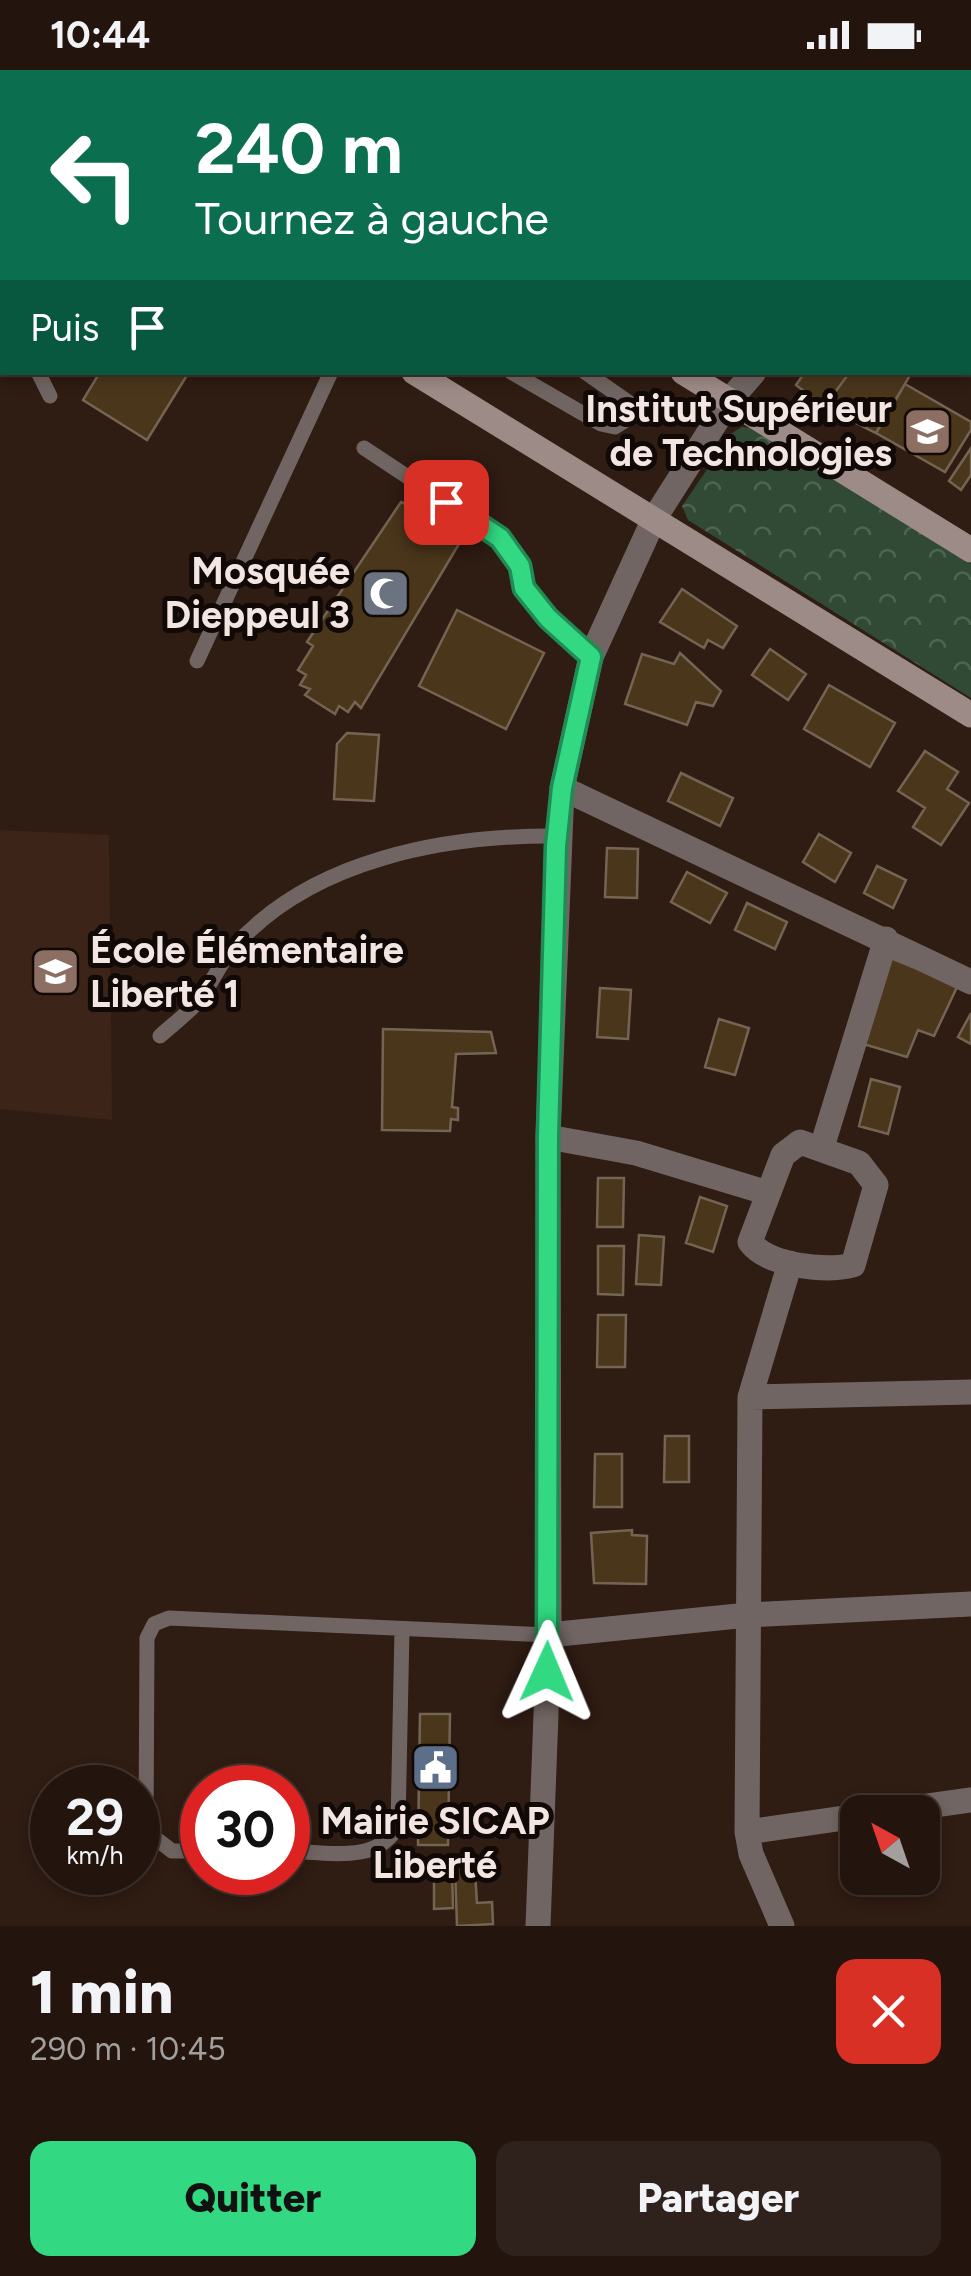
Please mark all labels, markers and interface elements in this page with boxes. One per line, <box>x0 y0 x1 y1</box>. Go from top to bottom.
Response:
text: 10:44 <box>50 12 150 58</box>
text: 240 m <box>195 106 403 191</box>
icon: left <box>30 110 160 240</box>
text: Tournez à gauche <box>195 191 549 245</box>
icon: arrive <box>120 300 175 355</box>
text: Puis <box>30 305 100 351</box>
place label: Institut Supérieur de Technologies <box>585 386 892 476</box>
school or university icon: Institut Supérieur de Technologies <box>901 405 953 457</box>
pin <box>404 460 489 545</box>
icon: arrive <box>419 475 474 530</box>
place label: Mosquée Dieppeul 3 <box>165 548 350 638</box>
mosque icon: Mosquée Dieppeul 3 <box>359 567 411 619</box>
place label: École Élémentaire Liberté 1 <box>90 927 404 1017</box>
school or university icon: École Élémentaire Liberté 1 <box>29 946 81 998</box>
position arrow <box>495 1620 599 1724</box>
public building icon: Mairie SICAP Liberté <box>409 1741 461 1793</box>
speed limit sign: 30 <box>180 1765 310 1895</box>
text: 29 <box>66 1787 124 1848</box>
north arrow <box>840 1795 940 1895</box>
map controls <box>840 1795 940 1895</box>
place label: Mairie SICAP Liberté <box>321 1798 550 1888</box>
text: km/h <box>66 1840 124 1870</box>
text: 1 min <box>30 1956 173 2028</box>
button: close <box>836 1959 941 2064</box>
text: 290 m · 10:45 <box>30 2030 226 2068</box>
button: Quitter <box>30 2141 476 2256</box>
button: Partager <box>496 2141 941 2256</box>

